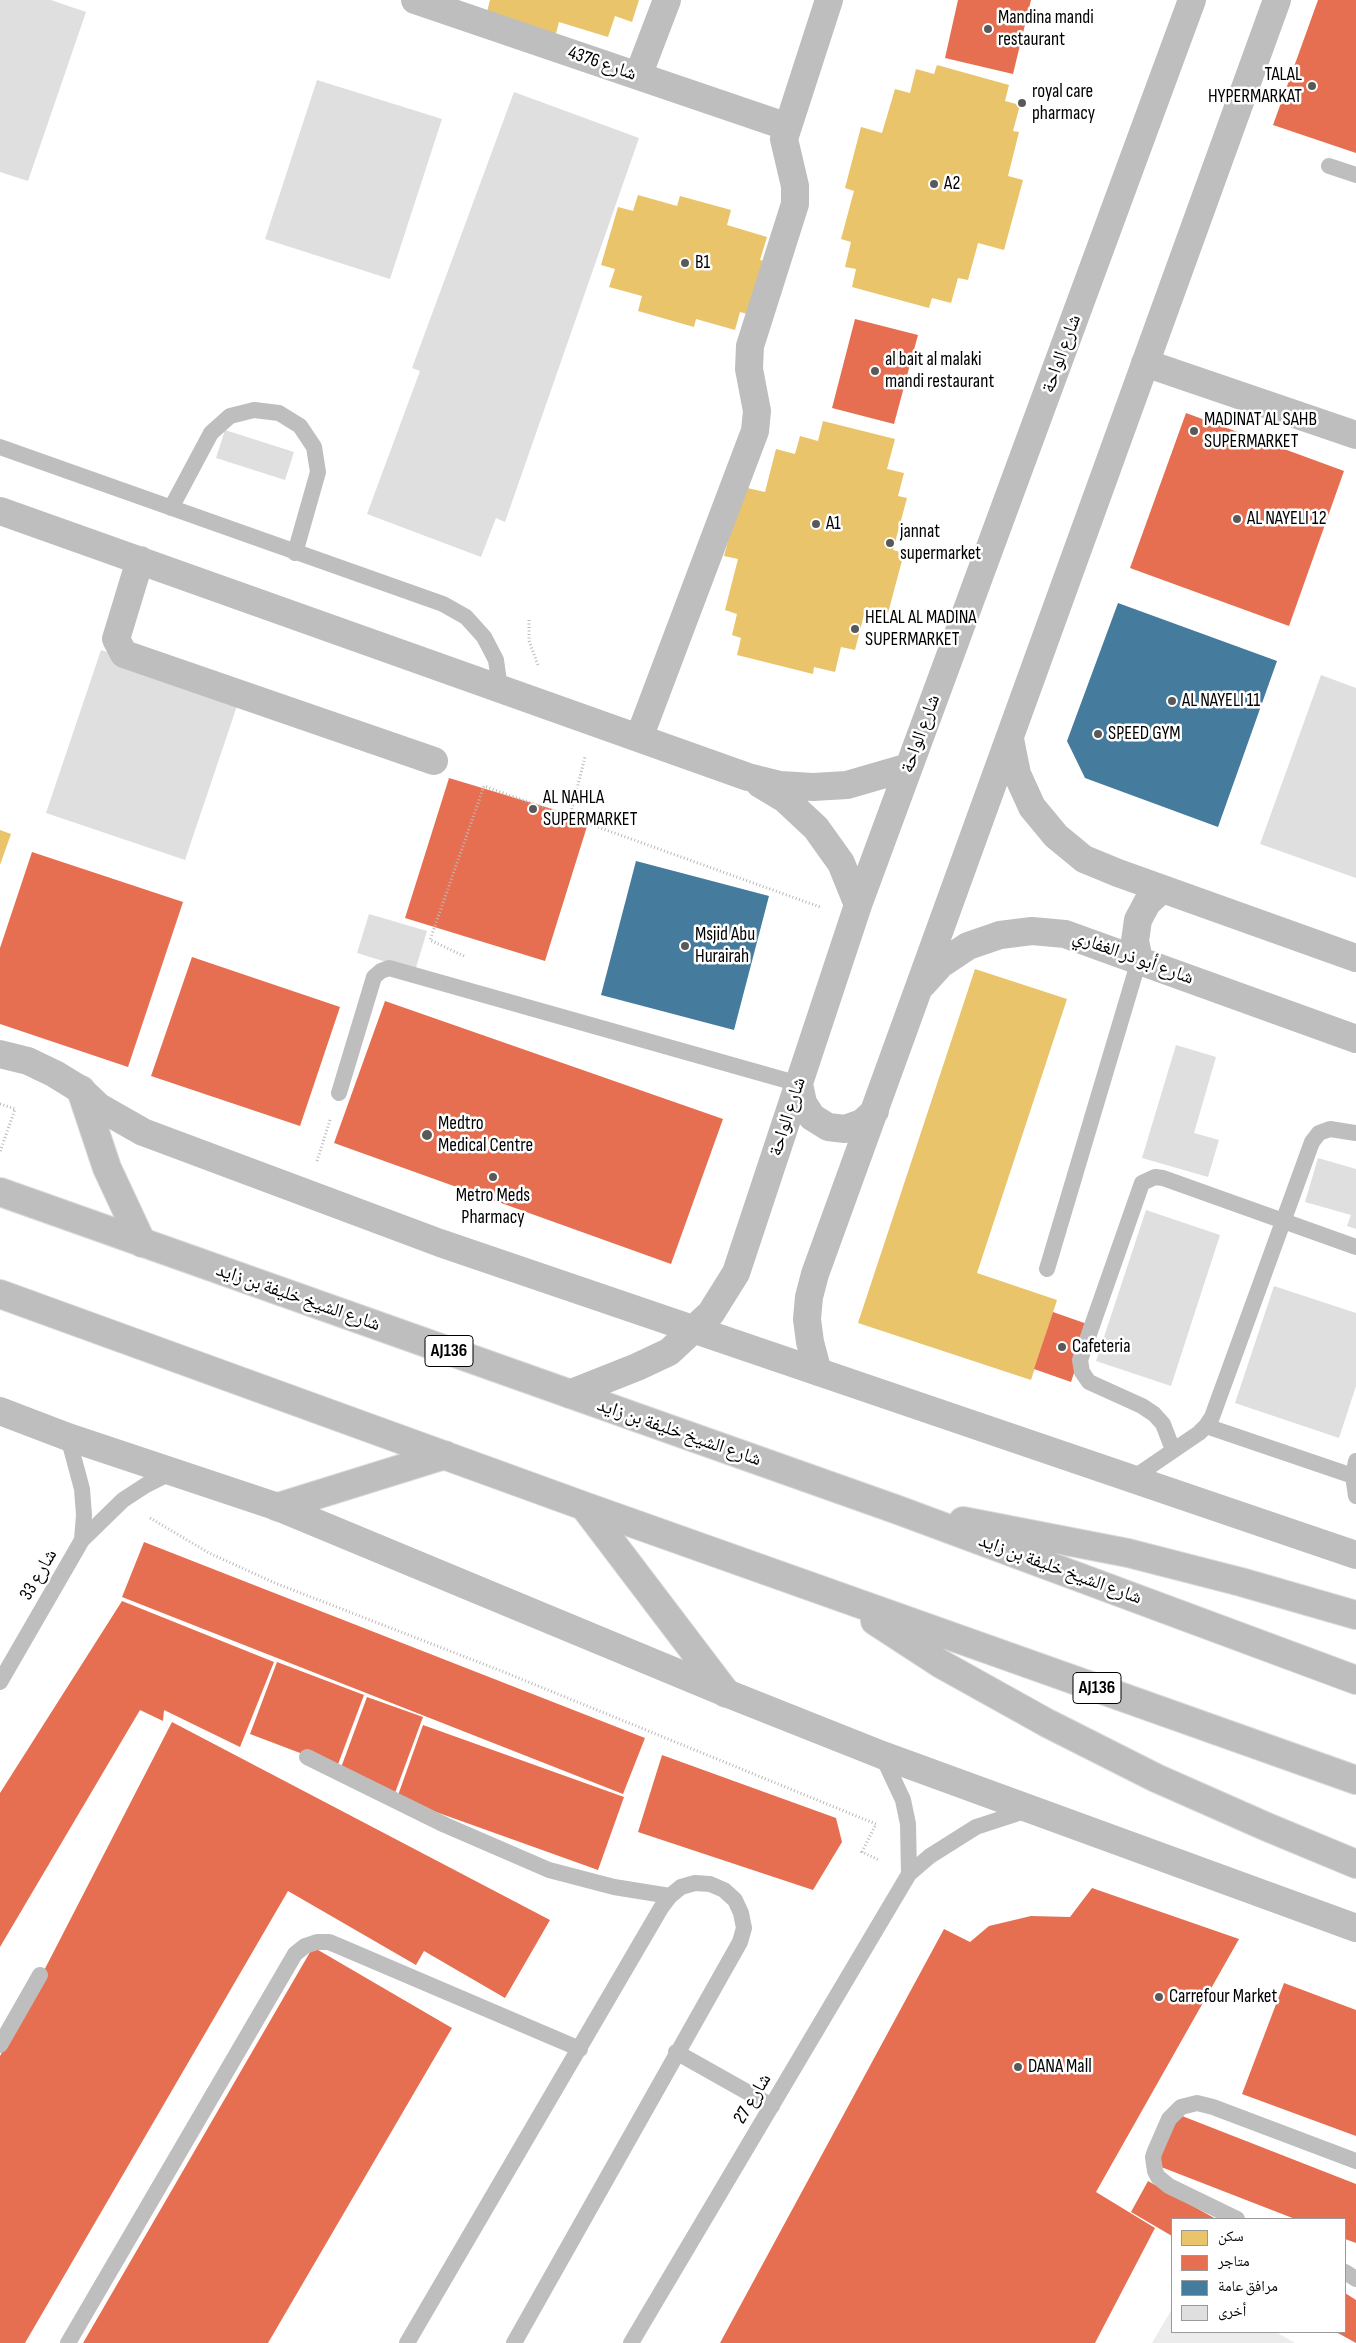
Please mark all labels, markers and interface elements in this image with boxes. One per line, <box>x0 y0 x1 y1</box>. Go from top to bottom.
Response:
place label: Mandina mandi restaurant <box>998 7 1094 51</box>
marker: Mandina mandi restaurant <box>982 23 994 35</box>
street label: شارع 4376 <box>565 42 639 86</box>
place label: TALAL HYPERMARKAT <box>1208 64 1302 108</box>
marker: TALAL HYPERMARKAT <box>1306 80 1318 92</box>
place label: royal care pharmacy <box>1032 81 1095 125</box>
marker: royal care pharmacy <box>1016 97 1028 109</box>
place label: A2 <box>944 173 960 195</box>
marker: A2 <box>928 178 940 190</box>
place label: B1 <box>695 252 710 274</box>
marker: B1 <box>679 257 691 269</box>
street label: شارع الواحة <box>1037 312 1087 396</box>
place label: al bait al malaki mandi restaurant <box>885 349 994 393</box>
marker: al bait al malaki mandi restaurant <box>869 365 881 377</box>
place label: MADINAT AL SAHB SUPERMARKET <box>1204 409 1317 453</box>
marker: MADINAT AL SAHB SUPERMARKET <box>1188 425 1200 437</box>
place label: AL NAYELI 12 <box>1247 508 1327 530</box>
place label: A1 <box>826 513 841 535</box>
marker: AL NAYELI 12 <box>1231 513 1243 525</box>
marker: A1 <box>810 518 822 530</box>
place label: jannat supermarket <box>900 521 981 565</box>
marker: jannat supermarket <box>884 537 896 549</box>
place label: HELAL AL MADINA SUPERMARKET <box>865 607 976 651</box>
marker: HELAL AL MADINA SUPERMARKET <box>849 623 861 635</box>
place label: AL NAYELI 11 <box>1182 690 1260 712</box>
street label: شارع الواحة <box>896 692 946 776</box>
marker: AL NAYELI 11 <box>1166 695 1178 707</box>
place label: SPEED GYM <box>1108 723 1181 745</box>
marker: SPEED GYM <box>1092 728 1104 740</box>
place label: AL NAHLA SUPERMARKET <box>543 787 637 831</box>
marker: AL NAHLA SUPERMARKET <box>527 803 539 815</box>
place label: Msjid Abu Hurairah <box>695 924 755 968</box>
street label: شارع أبو ذر الغفاري <box>1070 926 1196 990</box>
marker: Msjid Abu Hurairah <box>679 940 691 952</box>
street label: شارع الواحة <box>765 1075 811 1159</box>
place label: Medtro Medical Centre <box>438 1113 533 1157</box>
marker: Medtro Medical Centre <box>420 1128 434 1142</box>
marker: Metro Meds Pharmacy <box>487 1171 499 1183</box>
place label: Metro Meds Pharmacy <box>456 1185 530 1229</box>
street label: شارع الشيخ خليفة بن زايد <box>213 1259 383 1337</box>
road number: AJ136 <box>425 1335 473 1366</box>
place label: Cafeteria <box>1072 1336 1130 1358</box>
marker: Cafeteria <box>1056 1341 1068 1353</box>
street label: شارع الشيخ خليفة بن زايد <box>594 1394 764 1472</box>
street label: شارع الشيخ خليفة بن زايد <box>975 1530 1145 1610</box>
street label: شارع 33 <box>15 1545 63 1605</box>
road number: AJ136 <box>1073 1672 1121 1704</box>
place label: Carrefour Market <box>1169 1986 1277 2008</box>
marker: Carrefour Market <box>1153 1991 1165 2003</box>
place label: DANA Mall <box>1028 2056 1092 2078</box>
marker: DANA Mall <box>1012 2061 1024 2073</box>
street label: شارع 27 <box>729 2070 777 2128</box>
legend <box>1171 2218 1346 2333</box>
text: سكن <box>1218 2227 1244 2246</box>
text: متاجر <box>1218 2252 1250 2271</box>
text: مرافق عامة <box>1218 2277 1278 2296</box>
text: أخرى <box>1218 2302 1246 2321</box>

